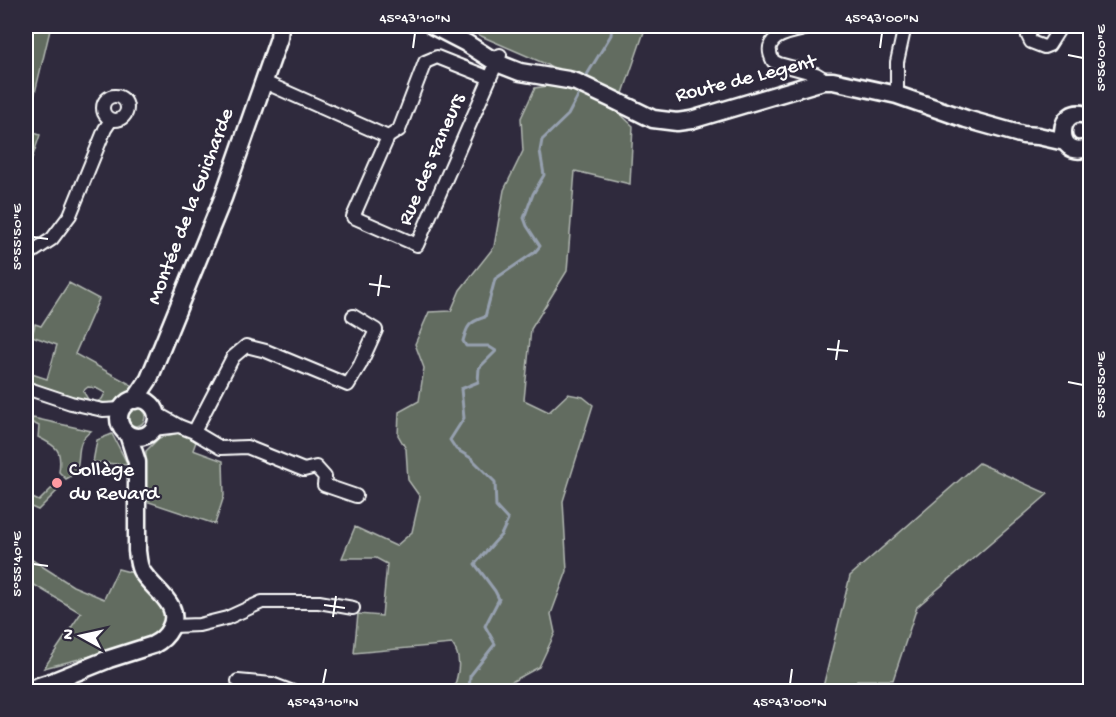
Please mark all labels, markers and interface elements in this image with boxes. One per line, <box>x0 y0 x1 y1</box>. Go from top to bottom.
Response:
text: 45°43'10"N <box>379 10 451 28</box>
text: 45°43'00"N <box>845 10 919 28</box>
text: 5°56'00"E <box>1093 24 1111 91</box>
street label: Route de Legent <box>673 50 821 110</box>
street label: Rue des Faneurs <box>394 89 473 230</box>
street label: Montée de la Guicharde <box>143 104 241 309</box>
text: 5°55'50"E <box>9 203 27 270</box>
text: 5°55'50"E <box>1093 351 1111 418</box>
place label: Collège du Revard <box>69 459 160 508</box>
marker: Collège du Revard <box>50 476 64 490</box>
text: 5°55'40"E <box>9 531 27 597</box>
north arrow <box>51 606 111 666</box>
text: N <box>59 627 80 641</box>
text: 45°43'10"N <box>287 694 359 712</box>
text: 45°43'00"N <box>753 694 827 712</box>

